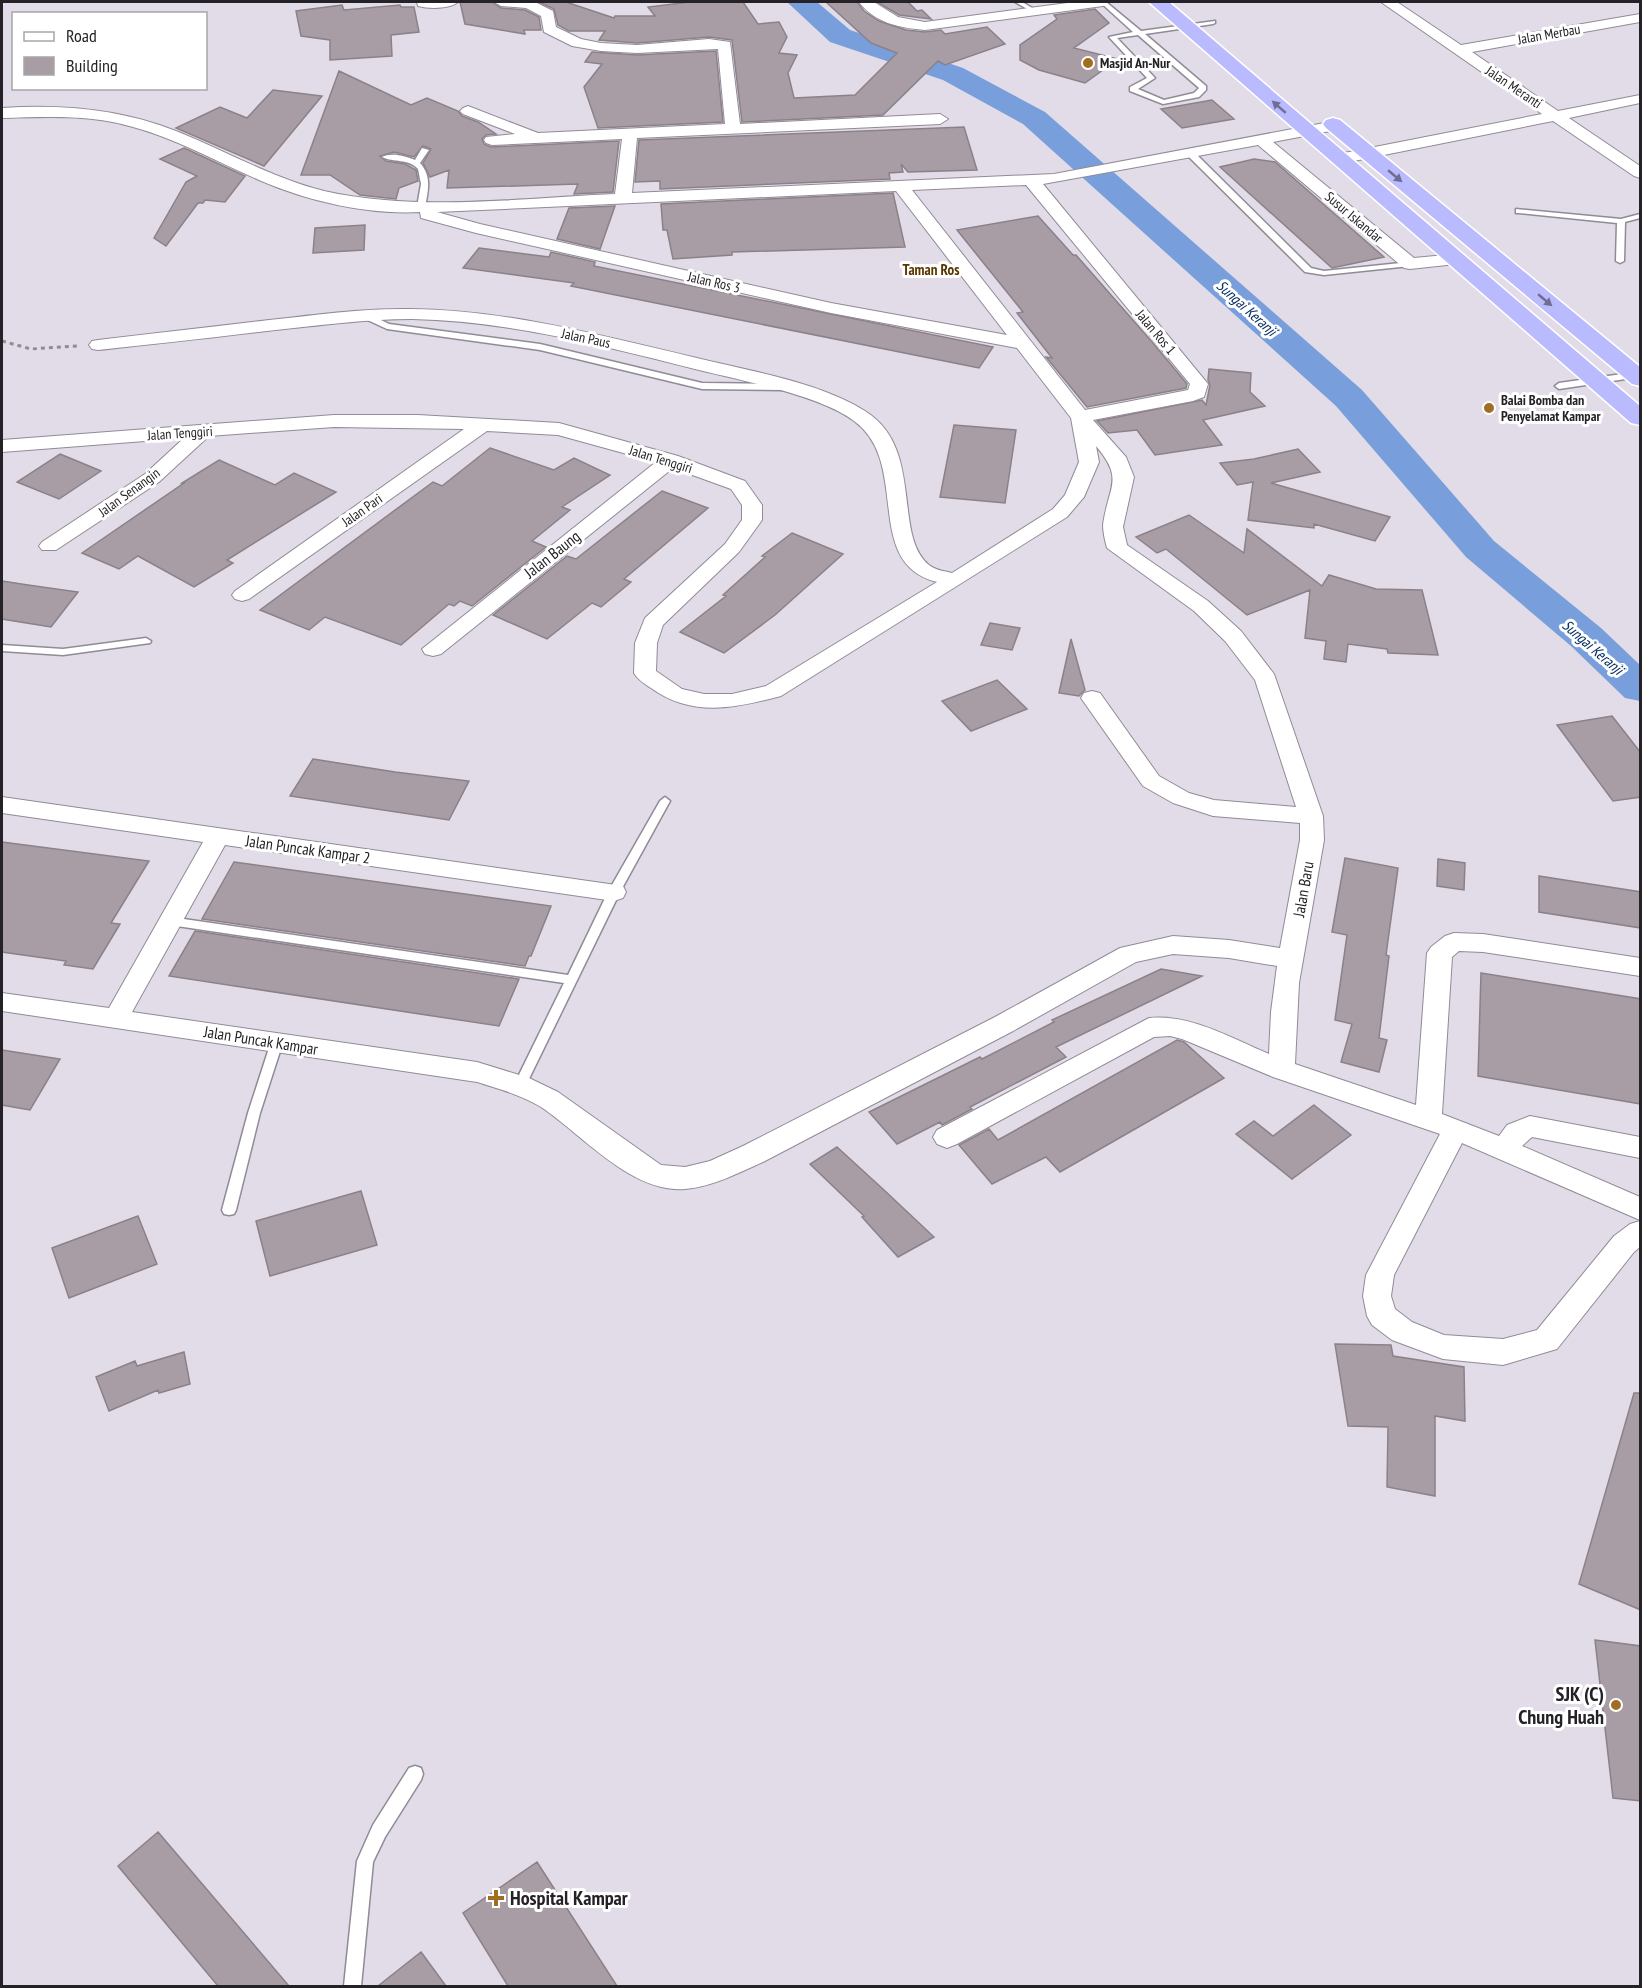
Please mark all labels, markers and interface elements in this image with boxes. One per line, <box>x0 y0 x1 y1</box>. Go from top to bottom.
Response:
legend <box>12 12 207 90</box>
street label: Jalan Merbau <box>1515 20 1582 49</box>
text: Road <box>66 24 97 47</box>
text: Building <box>66 54 118 77</box>
place label: Masjid An-Nur <box>1100 54 1171 72</box>
marker: Masjid An-Nur <box>1081 56 1095 70</box>
street label: Jalan Meranti <box>1482 61 1546 112</box>
one-way arrow <box>1272 101 1287 114</box>
one-way arrow <box>1387 169 1402 182</box>
street label: Susur Iskandar <box>1321 187 1387 247</box>
district label: Taman Ros <box>903 260 959 279</box>
street label: Jalan Ros 3 <box>685 267 742 297</box>
water label: Sungai Keranji <box>1213 276 1282 341</box>
one-way arrow <box>1537 294 1553 307</box>
street label: Jalan Ros 1 <box>1131 305 1180 358</box>
street label: Jalan Paus <box>559 324 612 352</box>
place label: Balai Bomba dan Penyelamat Kampar <box>1501 391 1601 425</box>
marker: Balai Bomba dan Penyelamat Kampar <box>1482 401 1496 415</box>
street label: Jalan Tenggiri <box>146 422 213 444</box>
street label: Jalan Tenggiri <box>626 441 695 477</box>
street label: Jalan Senangin <box>94 464 163 521</box>
street label: Jalan Pari <box>337 490 386 531</box>
street label: Jalan Baung <box>519 526 584 583</box>
water label: Sungai Keranji <box>1559 615 1629 680</box>
street label: Jalan Puncak Kampar 2 <box>243 830 372 868</box>
street label: Jalan Baru <box>1288 860 1318 919</box>
street label: Jalan Puncak Kampar <box>202 1021 320 1059</box>
place label: SJK (C) Chung Huah <box>1518 1681 1604 1730</box>
marker: SJK (C) Chung Huah <box>1609 1698 1623 1712</box>
place label: Hospital Kampar <box>510 1885 628 1911</box>
marker: Hospital Kampar <box>487 1889 505 1907</box>

